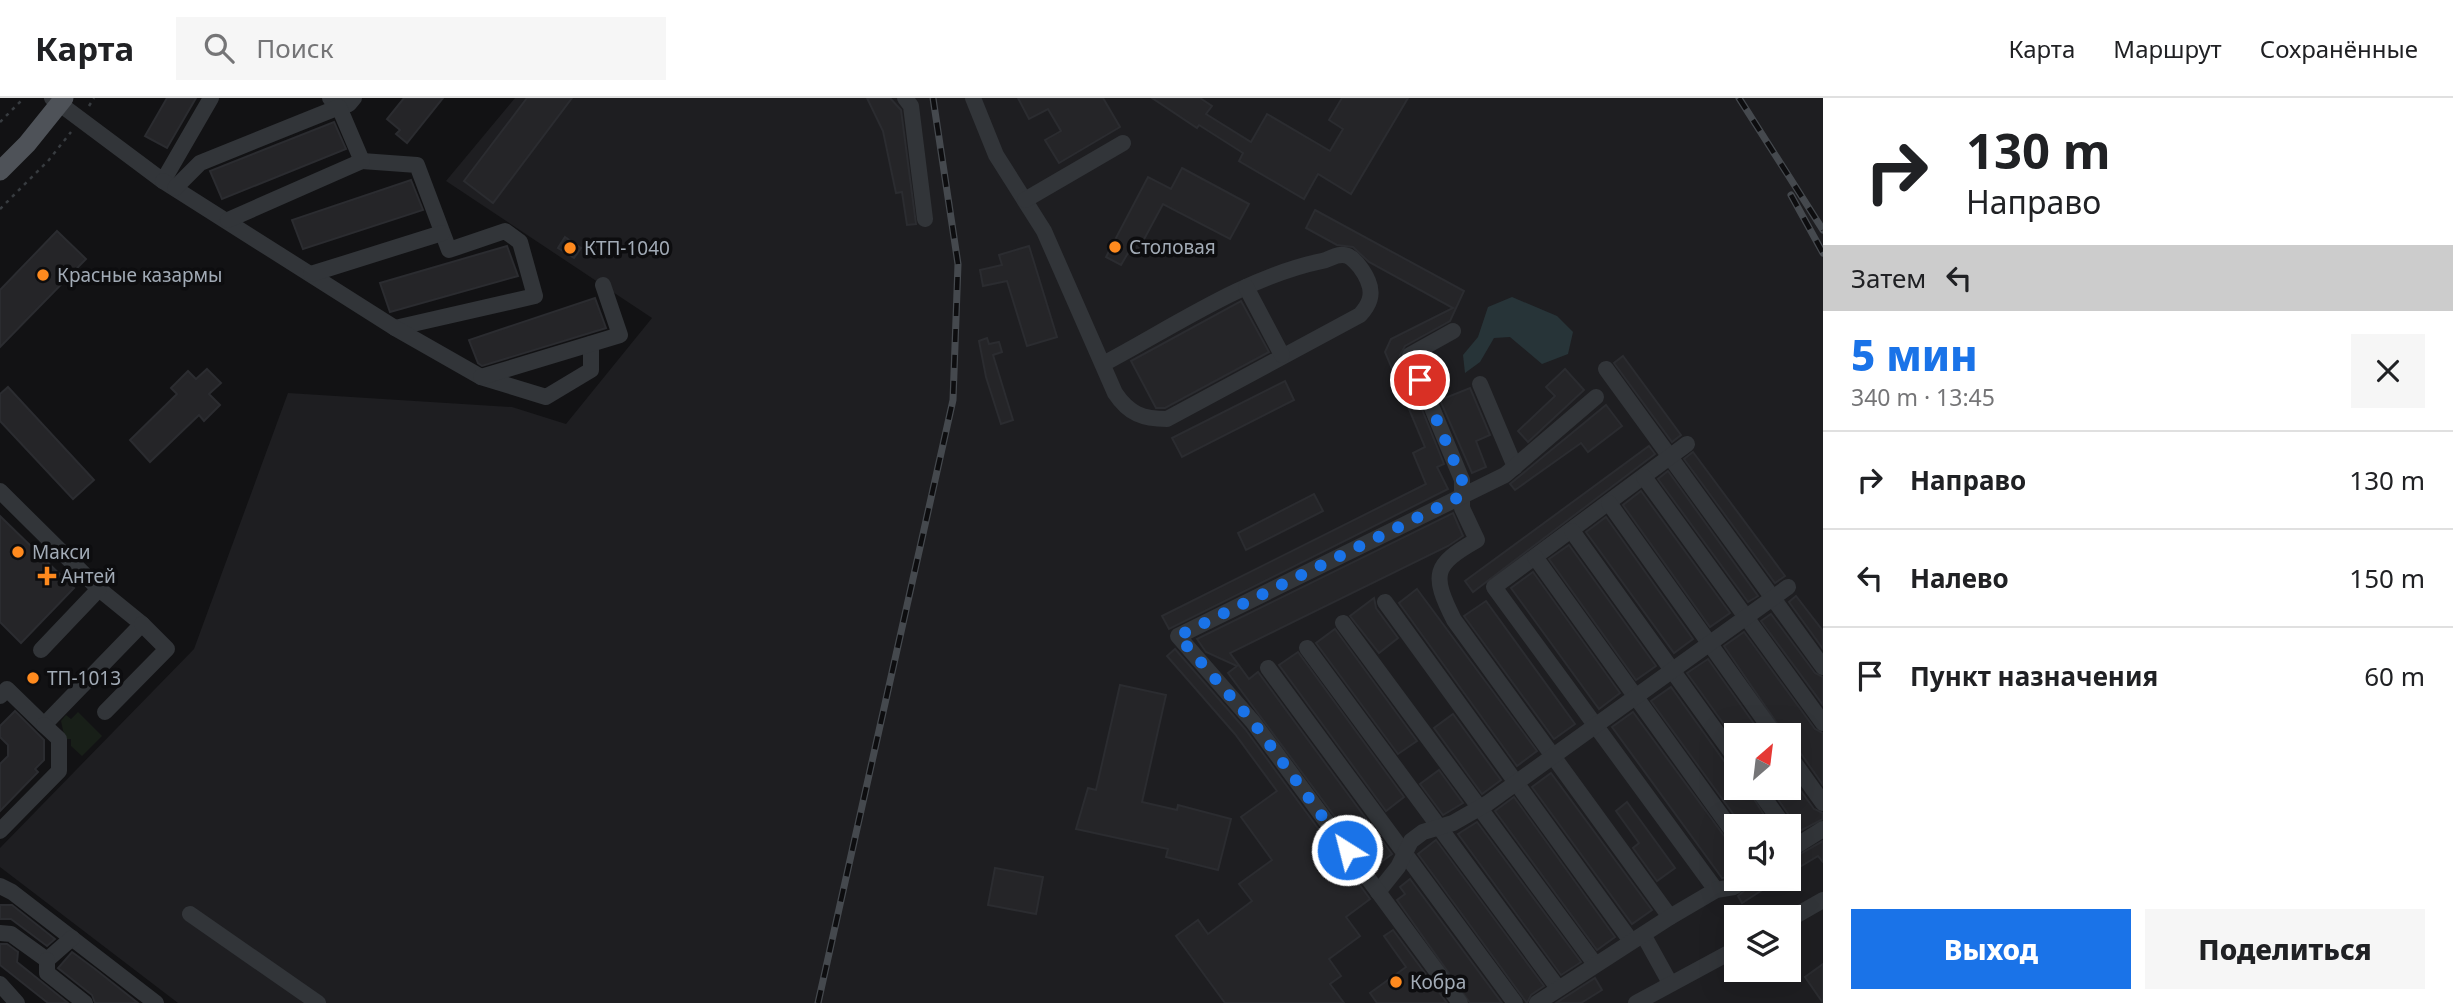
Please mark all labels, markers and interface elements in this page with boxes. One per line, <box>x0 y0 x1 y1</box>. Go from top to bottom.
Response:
search box <box>176 17 666 80</box>
text: Карта <box>35 26 134 71</box>
icon: search <box>200 29 238 67</box>
text: Поиск <box>256 30 333 66</box>
text: Карта <box>2008 32 2075 65</box>
text: Маршрут <box>2113 32 2222 65</box>
text: Сохранённые <box>2260 32 2418 65</box>
text: 130 m <box>1966 117 2111 183</box>
icon: right <box>1851 126 1942 217</box>
text: Направо <box>1966 180 2101 223</box>
place label: Столовая <box>1129 234 1216 260</box>
place label: КТП-1040 <box>584 235 670 261</box>
marker: Столовая <box>1107 239 1123 255</box>
marker: КТП-1040 <box>562 240 578 256</box>
icon: left <box>1940 259 1978 297</box>
text: Затем <box>1851 260 1926 296</box>
place label: Красные казармы <box>57 262 223 288</box>
marker: Красные казармы <box>35 267 51 283</box>
text: 5 мин <box>1851 326 1978 383</box>
button: close <box>2351 334 2425 408</box>
pin <box>1390 350 1450 410</box>
icon: arrive <box>1401 361 1439 399</box>
text: 340 m · 13:45 <box>1851 381 1995 413</box>
icon: right <box>1851 461 1889 499</box>
text: Направо <box>1910 462 2026 498</box>
text: 130 m <box>2349 462 2425 498</box>
place label: Макси <box>32 539 91 565</box>
marker: Макси <box>10 544 26 560</box>
icon: left <box>1851 559 1889 597</box>
text: Налево <box>1910 560 2009 596</box>
text: 150 m <box>2349 560 2425 596</box>
place label: Антей <box>61 563 116 589</box>
marker: Антей <box>39 568 55 584</box>
icon: arrive <box>1851 657 1889 695</box>
text: Пункт назначения <box>1910 658 2158 694</box>
text: 60 m <box>2364 658 2425 694</box>
place label: ТП-1013 <box>47 665 121 691</box>
marker: ТП-1013 <box>25 670 41 686</box>
north arrow <box>1724 723 1801 800</box>
map controls <box>1724 723 1801 982</box>
position arrow <box>1310 813 1384 887</box>
button: sound <box>1724 814 1801 891</box>
button: layers <box>1724 905 1801 982</box>
button: Выход <box>1851 909 2131 989</box>
button: Поделиться <box>2145 909 2425 989</box>
place label: Кобра <box>1410 969 1466 995</box>
marker: Кобра <box>1388 974 1404 990</box>

